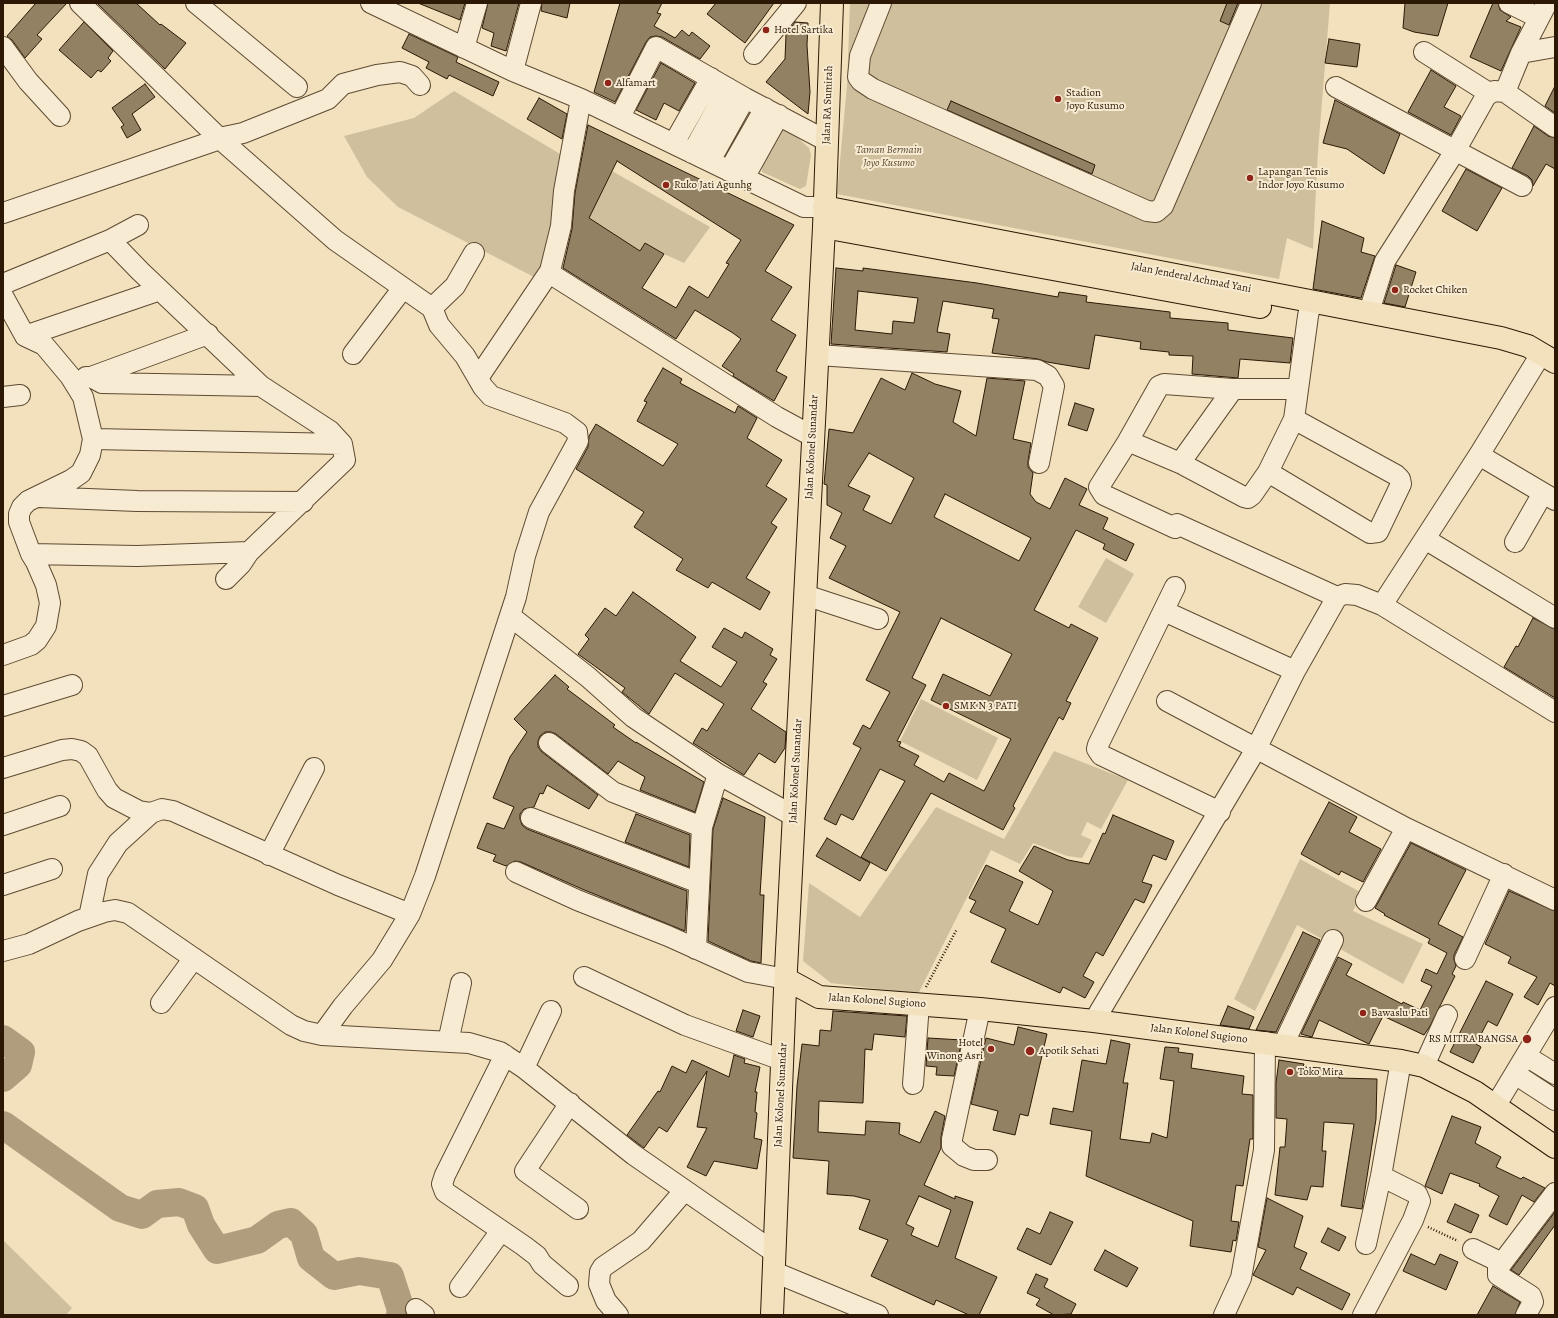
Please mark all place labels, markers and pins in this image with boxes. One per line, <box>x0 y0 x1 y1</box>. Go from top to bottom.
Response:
place label: Hotel Sartika <box>774 23 833 37</box>
marker: Hotel Sartika <box>761 25 771 35</box>
place label: Alfamart <box>616 76 656 90</box>
marker: Alfamart <box>603 78 613 88</box>
place label: Stadion Joyo Kusumo <box>1066 86 1124 112</box>
marker: Stadion Joyo Kusumo <box>1053 94 1063 104</box>
place label: Lapangan Tenis Indor Joyo Kusumo <box>1258 165 1344 191</box>
marker: Lapangan Tenis Indor Joyo Kusumo <box>1245 173 1255 183</box>
place label: Ruko Jati Agunhg <box>674 178 752 192</box>
marker: Ruko Jati Agunhg <box>661 180 671 190</box>
place label: Rocket Chiken <box>1403 283 1468 297</box>
marker: Rocket Chiken <box>1390 285 1400 295</box>
place label: SMK N 3 PATI <box>954 699 1017 713</box>
marker: SMK N 3 PATI <box>941 701 951 711</box>
place label: Bawaslu Pati <box>1371 1006 1428 1020</box>
marker: Bawaslu Pati <box>1358 1008 1368 1018</box>
place label: RS MITRA BANGSA <box>1428 1032 1518 1046</box>
marker: RS MITRA BANGSA <box>1521 1033 1533 1045</box>
place label: Hotel Winong Asri <box>927 1036 983 1062</box>
marker: Hotel Winong Asri <box>986 1044 996 1054</box>
place label: Apotik Sehati <box>1039 1044 1099 1058</box>
marker: Apotik Sehati <box>1024 1045 1036 1057</box>
place label: Toko Mira <box>1298 1065 1343 1079</box>
marker: Toko Mira <box>1285 1067 1295 1077</box>

